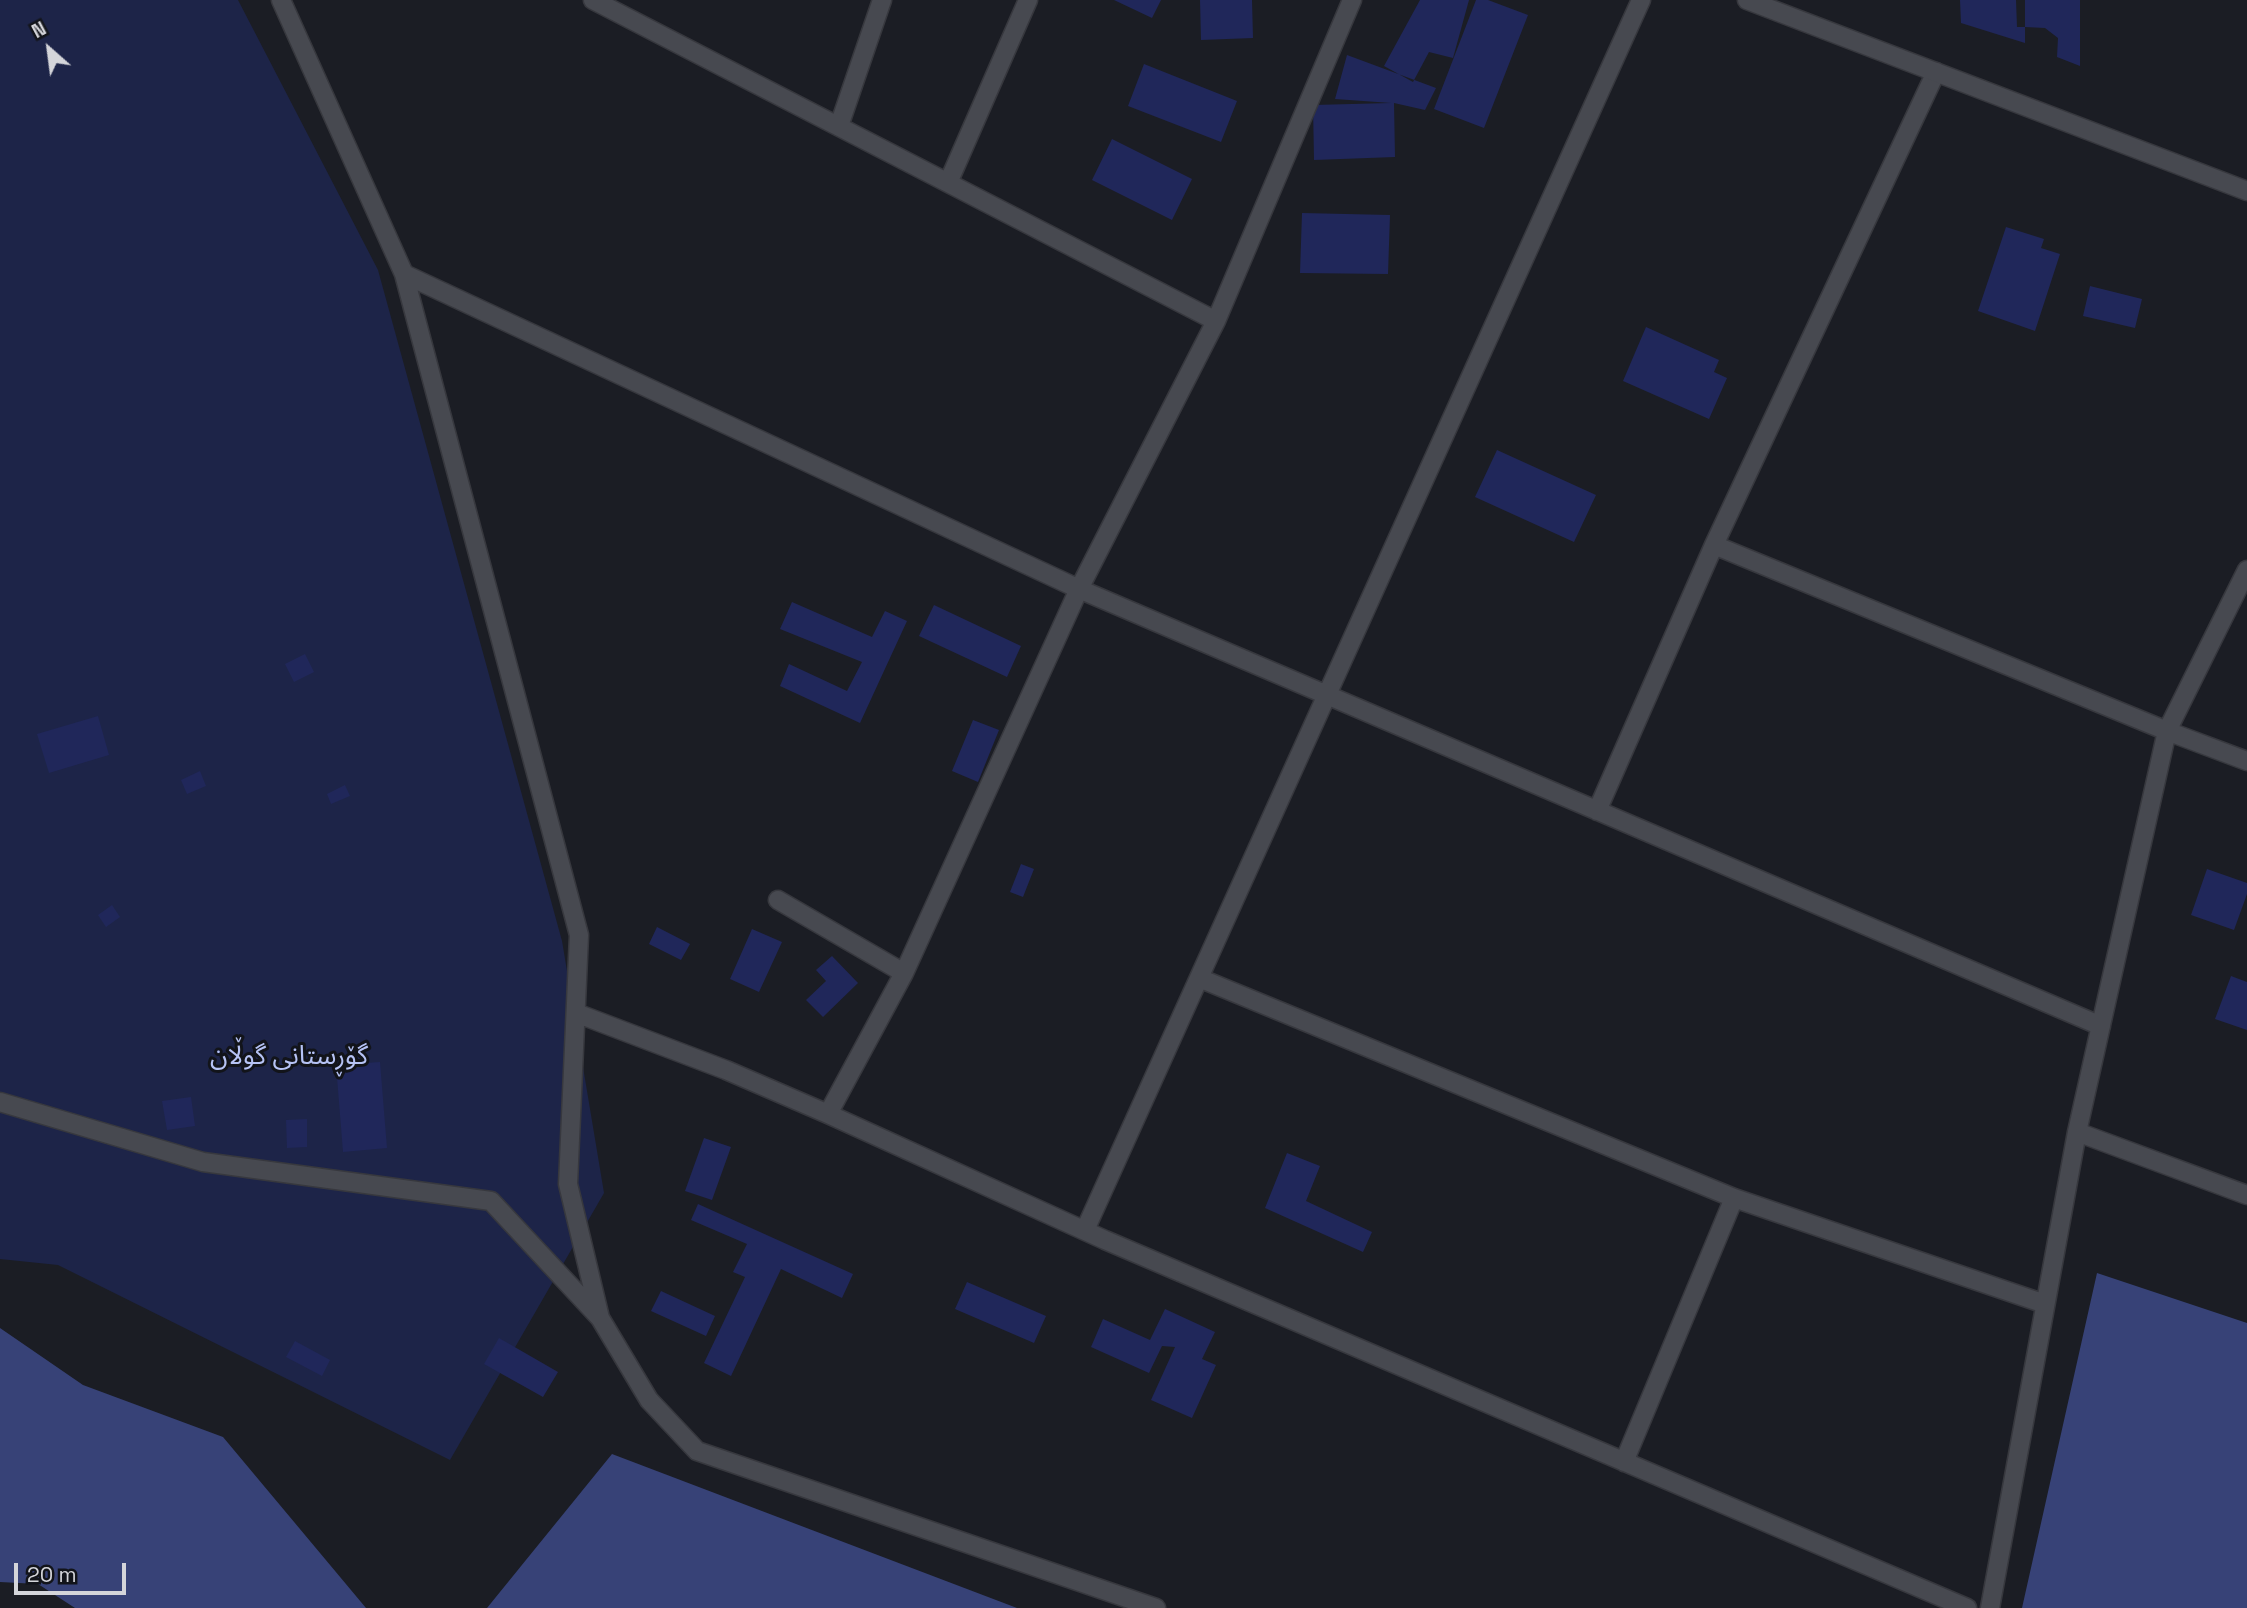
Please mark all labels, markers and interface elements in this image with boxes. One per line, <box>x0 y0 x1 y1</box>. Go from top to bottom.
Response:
north arrow <box>14 14 84 84</box>
text: N <box>27 16 50 44</box>
park label: گۆڕستانی گوڵان <box>210 1041 368 1073</box>
scale bar <box>18 1548 130 1592</box>
text: 20 m <box>27 1561 77 1588</box>

